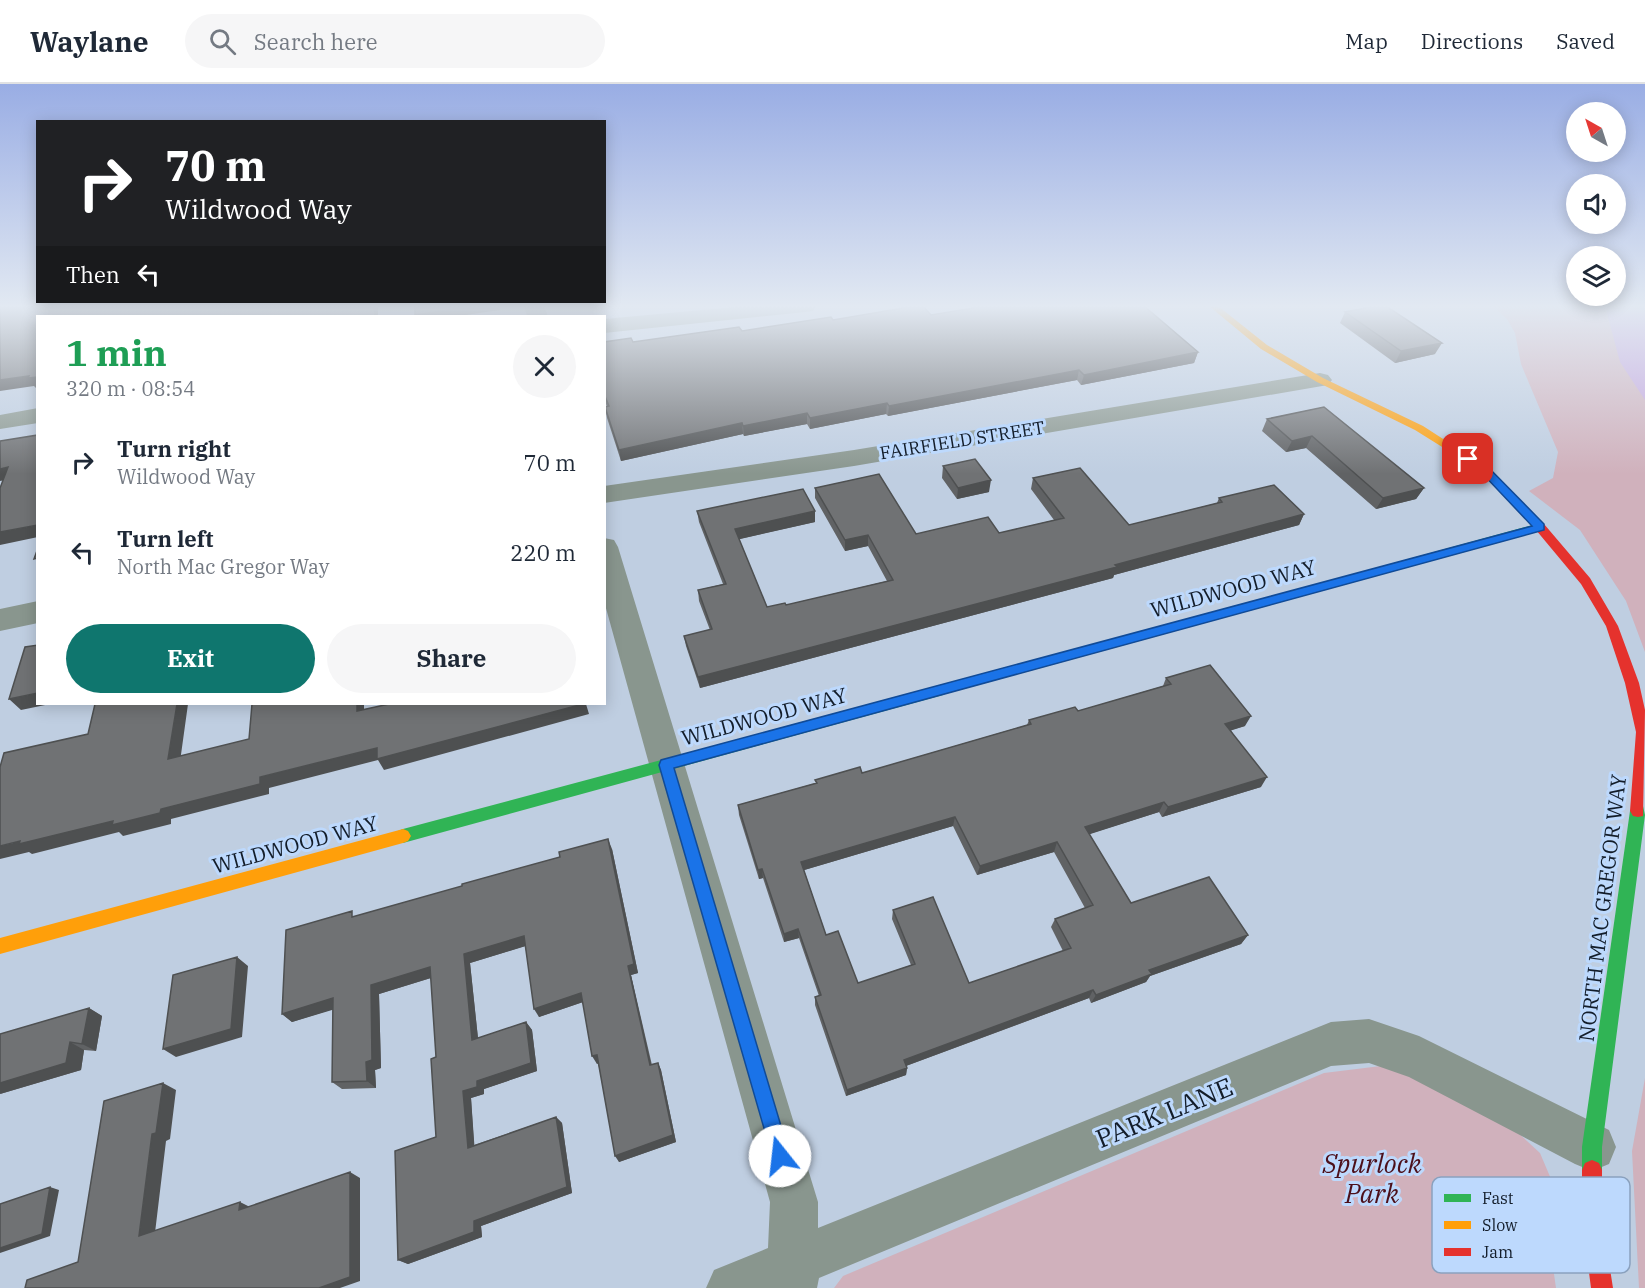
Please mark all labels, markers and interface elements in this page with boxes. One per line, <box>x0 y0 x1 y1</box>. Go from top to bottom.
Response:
search box <box>185 14 605 68</box>
text: Waylane <box>30 23 149 60</box>
icon: search <box>206 25 239 58</box>
text: Search here <box>254 27 378 56</box>
text: Map <box>1345 27 1388 55</box>
text: Directions <box>1421 27 1523 55</box>
text: Saved <box>1556 27 1615 55</box>
north arrow <box>1566 102 1626 162</box>
map controls <box>1566 102 1626 306</box>
text: 70 m <box>165 138 266 193</box>
icon: right <box>66 144 144 222</box>
button: sound <box>1566 174 1626 234</box>
text: Wildwood Way <box>165 191 352 226</box>
button: layers <box>1566 246 1626 306</box>
icon: left <box>132 258 165 291</box>
text: Then <box>66 260 120 289</box>
text: 1 min <box>66 329 167 376</box>
button: close <box>513 335 576 398</box>
text: 320 m · 08:54 <box>66 375 195 402</box>
street label: FAIRFIELD STREET <box>878 416 1046 464</box>
pin <box>1442 433 1493 484</box>
text: Turn right <box>117 434 231 463</box>
icon: arrive <box>1451 442 1484 475</box>
icon: right <box>66 446 99 479</box>
text: 70 m <box>524 448 576 477</box>
text: Wildwood Way <box>117 463 255 490</box>
text: Turn left <box>117 524 213 553</box>
icon: left <box>66 536 99 569</box>
text: 220 m <box>510 538 576 567</box>
street label: WILDWOOD WAY <box>1147 552 1319 624</box>
text: North Mac Gregor Way <box>117 553 329 580</box>
button: Exit <box>66 624 315 693</box>
button: Share <box>327 624 576 693</box>
street label: WILDWOOD WAY <box>678 680 850 752</box>
street label: NORTH MAC GREGOR WAY <box>1572 773 1632 1043</box>
street label: WILDWOOD WAY <box>209 808 381 880</box>
street label: PARK LANE <box>1090 1069 1238 1155</box>
position arrow <box>748 1124 812 1188</box>
park label: Spurlock Park <box>1321 1146 1422 1210</box>
legend <box>1432 1177 1630 1273</box>
text: Fast <box>1482 1188 1514 1208</box>
text: Slow <box>1482 1215 1518 1235</box>
text: Jam <box>1482 1242 1513 1262</box>

